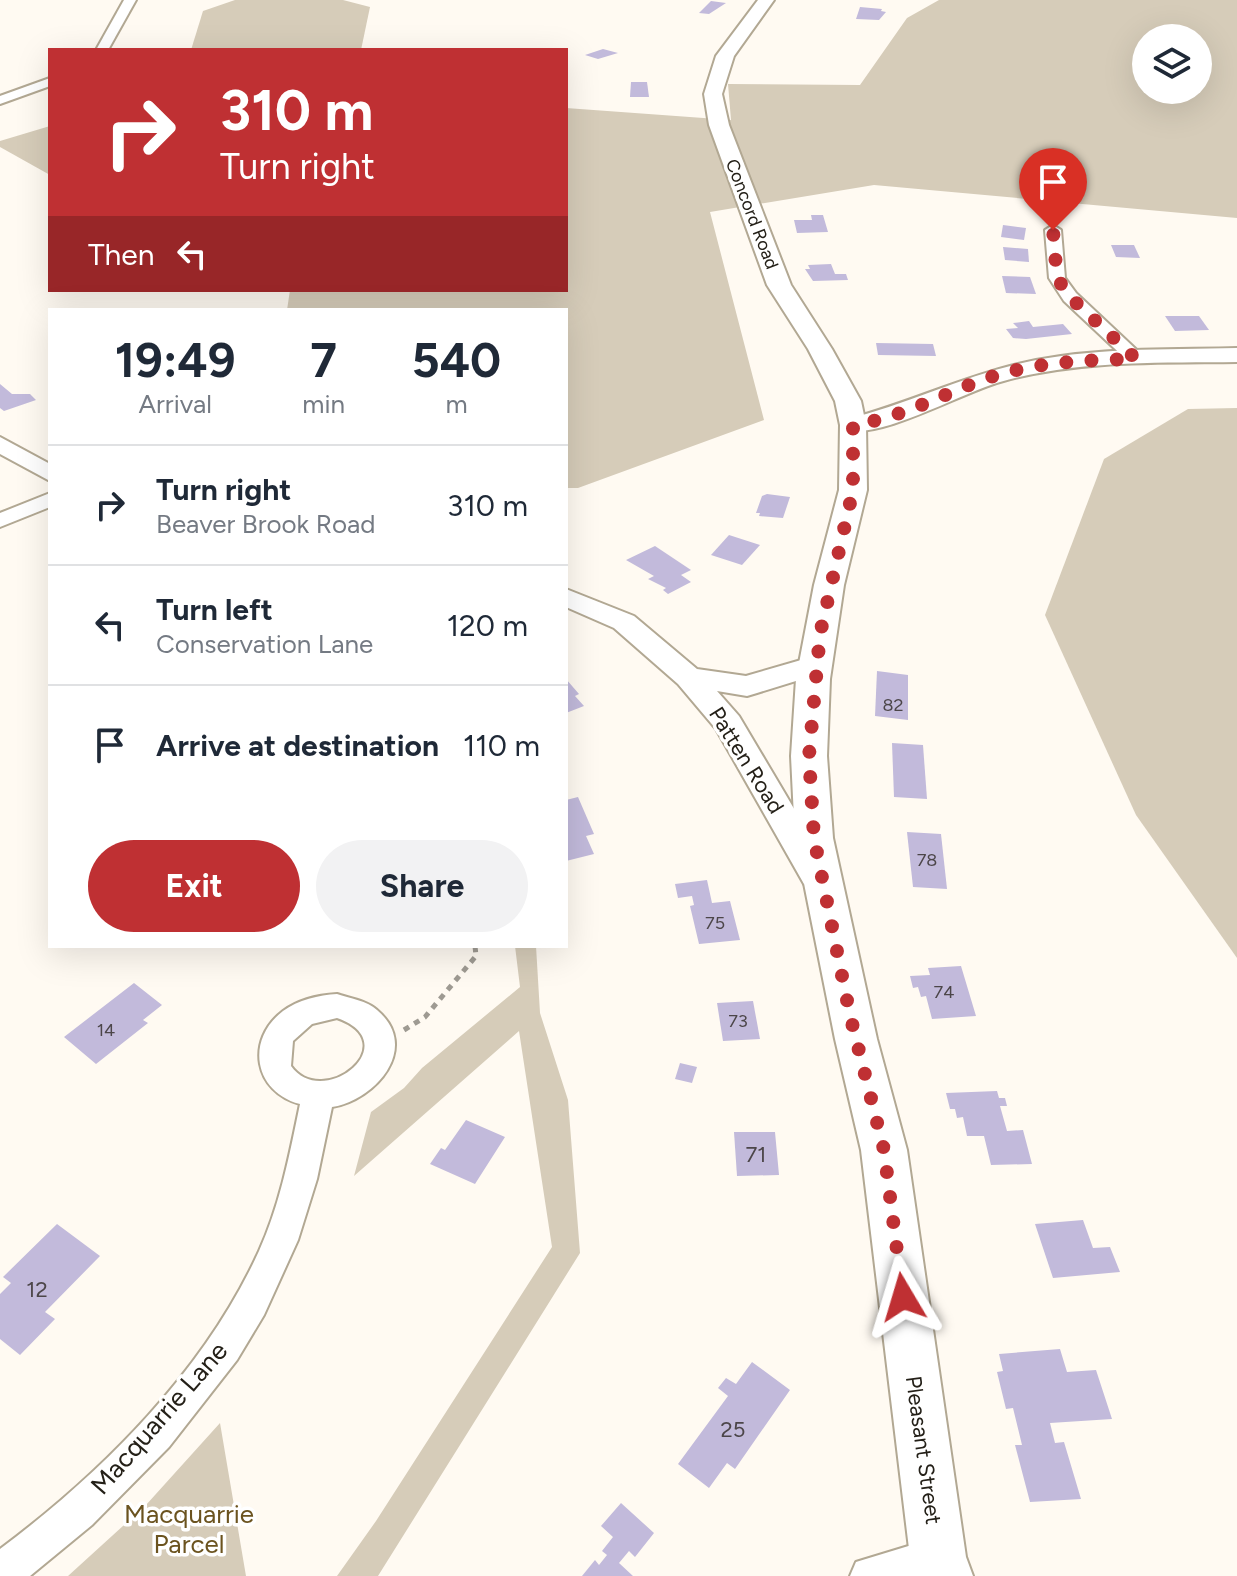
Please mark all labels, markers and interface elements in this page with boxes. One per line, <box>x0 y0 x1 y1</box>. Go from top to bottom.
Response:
map controls <box>1132 24 1212 104</box>
button: layers <box>1132 24 1212 104</box>
text: 310 m <box>220 77 373 144</box>
icon: right <box>88 80 192 184</box>
text: Turn right <box>220 145 375 188</box>
pin <box>1019 148 1087 230</box>
street label: Concord Road <box>721 156 783 272</box>
icon: arrive <box>1031 160 1075 204</box>
icon: left <box>170 232 214 276</box>
text: Then <box>88 236 154 273</box>
text: 19:49 <box>115 331 236 389</box>
text: 7 <box>310 331 337 389</box>
text: 540 <box>412 331 501 389</box>
text: Arrival <box>138 388 212 420</box>
text: min <box>302 388 345 420</box>
text: m <box>445 388 468 420</box>
text: Turn right <box>156 471 291 508</box>
icon: right <box>88 483 132 527</box>
text: 310 m <box>447 487 528 524</box>
text: Beaver Brook Road <box>156 508 376 540</box>
text: Turn left <box>156 591 273 628</box>
icon: left <box>88 603 132 647</box>
text: 120 m <box>447 607 528 644</box>
text: Conservation Lane <box>156 628 373 660</box>
house number: 82 <box>882 694 904 716</box>
street label: Patten Road <box>703 702 790 819</box>
icon: arrive <box>88 723 132 767</box>
text: Arrive at destination <box>156 727 439 764</box>
text: 110 m <box>463 727 540 764</box>
button: Exit <box>88 840 300 932</box>
button: Share <box>316 840 528 932</box>
house number: 78 <box>917 849 937 871</box>
house number: 75 <box>705 912 725 934</box>
house number: 74 <box>934 981 954 1003</box>
house number: 73 <box>728 1010 748 1032</box>
house number: 14 <box>97 1019 115 1041</box>
house number: 71 <box>746 1141 766 1168</box>
position arrow <box>861 1255 945 1339</box>
house number: 12 <box>26 1276 48 1303</box>
street label: Macquarrie Lane <box>84 1335 234 1501</box>
street label: Pleasant Street <box>900 1374 947 1526</box>
house number: 25 <box>721 1416 745 1443</box>
park label: Macquarrie Parcel <box>124 1498 254 1560</box>

